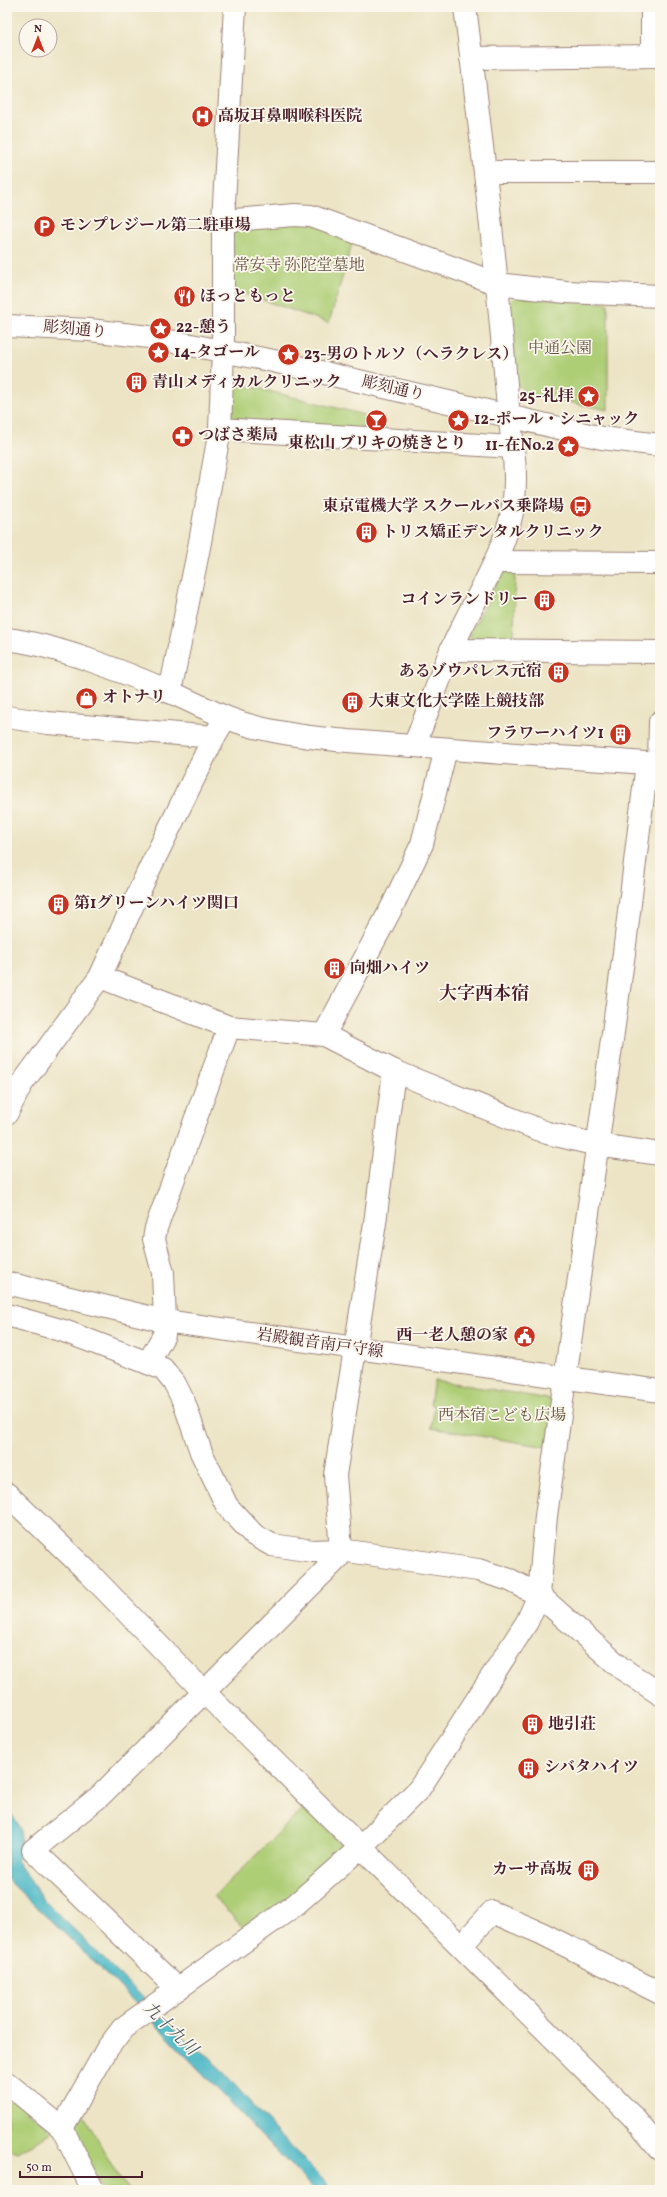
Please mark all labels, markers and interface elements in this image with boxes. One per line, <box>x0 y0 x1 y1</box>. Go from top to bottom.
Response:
north arrow <box>18 18 58 58</box>
text: N <box>34 22 42 37</box>
hospital icon: 高坂耳鼻咽喉科医院 <box>189 104 215 130</box>
place label: 高坂耳鼻咽喉科医院 <box>218 106 362 128</box>
parking icon: モンプレジール第二駐車場 <box>31 213 57 239</box>
place label: モンプレジール第二駐車場 <box>60 215 251 237</box>
park label: 常安寺 弥陀堂墓地 <box>233 255 365 277</box>
restaurant icon: ほっともっと <box>171 284 197 310</box>
place label: ほっともっと <box>200 286 296 308</box>
place icon: 22-憩う <box>148 315 174 341</box>
street label: 彫刻通り <box>42 316 108 344</box>
place label: 22-憩う <box>176 317 231 339</box>
park label: 中通公園 <box>528 338 592 360</box>
place icon: 14-タゴール <box>145 340 171 366</box>
place label: 14-タゴール <box>174 342 260 364</box>
place icon: 23-男のトルソ（ヘラクレス） <box>275 342 301 368</box>
place label: 23-男のトルソ（ヘラクレス） <box>304 344 518 366</box>
building icon: 青山メディカルクリニック <box>124 370 150 396</box>
street label: 彫刻通り <box>359 371 427 407</box>
place label: 青山メディカルクリニック <box>152 372 341 394</box>
place icon: 25-礼拝 <box>576 384 602 410</box>
place label: 25-礼拝 <box>519 386 574 408</box>
place icon: 12-ポール・シニャック <box>446 407 472 433</box>
bar icon: 東松山 ブリキの焼きとり <box>364 408 390 434</box>
place label: 12-ポール・シニャック <box>474 409 639 431</box>
pharmacy icon: つばさ薬局 <box>169 423 195 449</box>
place label: つばさ薬局 <box>198 425 278 447</box>
place label: 東松山 ブリキの焼きとり <box>288 433 466 455</box>
place icon: 11-在No.2 <box>556 433 582 459</box>
place label: 11-在No.2 <box>485 435 554 457</box>
bus stop icon: 東京電機大学 スクールバス乗降場 <box>567 494 593 520</box>
place label: 東京電機大学 スクールバス乗降場 <box>322 496 564 518</box>
building icon: トリス矯正デンタルクリニック <box>353 520 379 546</box>
place label: トリス矯正デンタルクリニック <box>382 522 603 544</box>
building icon: コインランドリー <box>531 587 557 613</box>
place label: コインランドリー <box>400 589 528 611</box>
building icon: あるゾウパレス元宿 <box>545 659 571 685</box>
place label: あるゾウパレス元宿 <box>399 661 542 683</box>
shop icon: オトナリ <box>74 685 100 711</box>
place label: オトナリ <box>102 687 166 709</box>
building icon: 大東文化大学陸上競技部 <box>339 689 365 715</box>
place label: 大東文化大学陸上競技部 <box>368 691 545 713</box>
building icon: フラワーハイツ1 <box>607 721 633 747</box>
place label: フラワーハイツ1 <box>486 723 604 745</box>
building icon: 第1グリーンハイツ関口 <box>46 891 72 917</box>
place label: 第1グリーンハイツ関口 <box>74 893 239 915</box>
building icon: 向畑ハイツ <box>321 956 347 982</box>
place label: 向畑ハイツ <box>350 958 430 980</box>
district label: 大字西本宿 <box>439 982 529 1007</box>
public building icon: 西一老人憩の家 <box>511 1323 537 1349</box>
street label: 岩殿観音南戸守線 <box>255 1324 385 1364</box>
place label: 西一老人憩の家 <box>396 1325 508 1347</box>
park label: 西本宿こども広場 <box>438 1405 566 1427</box>
building icon: 地引荘 <box>519 1712 545 1738</box>
place label: 地引荘 <box>548 1714 596 1736</box>
building icon: シバタハイツ <box>515 1755 541 1781</box>
place label: シバタハイツ <box>544 1757 639 1779</box>
building icon: カーサ高坂 <box>575 1857 601 1883</box>
place label: カーサ高坂 <box>492 1859 572 1881</box>
water label: 九十九川 <box>138 1997 204 2062</box>
scale bar <box>20 2153 142 2179</box>
text: 50 m <box>26 2160 52 2176</box>

